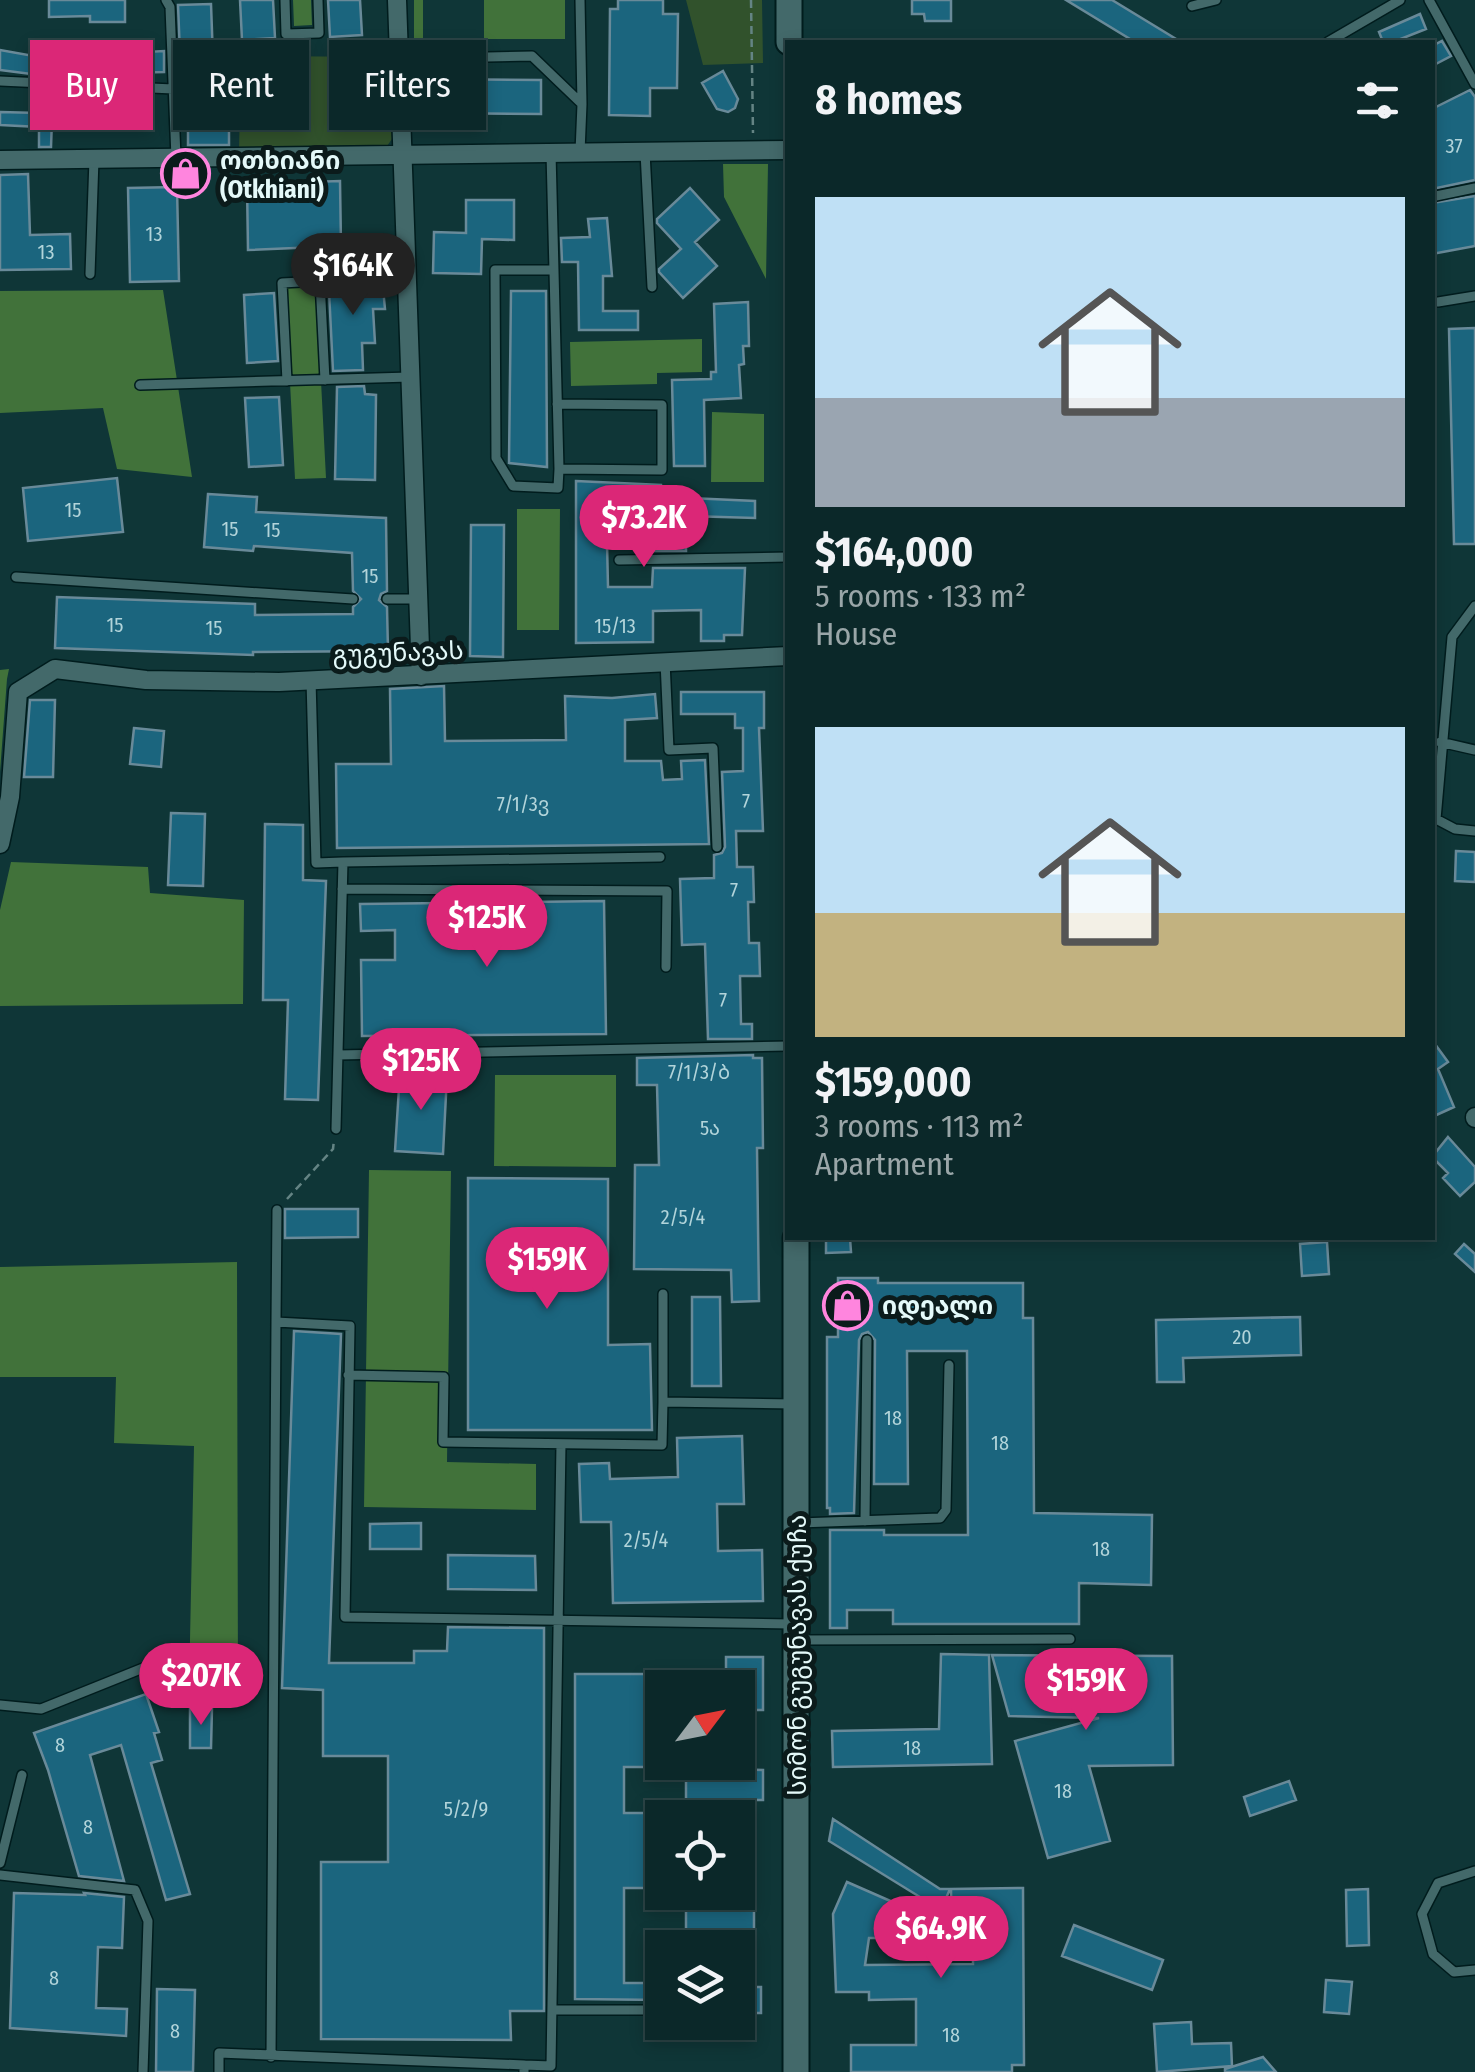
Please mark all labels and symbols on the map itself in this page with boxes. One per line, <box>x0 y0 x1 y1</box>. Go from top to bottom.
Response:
house number: 37 <box>1445 134 1463 158</box>
place label: ოთხიანი (Otkhiani) <box>220 146 340 205</box>
shop icon: ოთხიანი (Otkhiani) <box>159 148 211 200</box>
house number: 13 <box>146 222 162 246</box>
pin: $164K <box>283 233 423 318</box>
house number: 13 <box>38 240 54 264</box>
pin: $73.2K <box>563 485 725 570</box>
house number: 15 <box>65 498 81 522</box>
house number: 15 <box>222 517 238 541</box>
house number: 15 <box>264 518 280 542</box>
house number: 15 <box>362 564 378 588</box>
house number: 15 <box>107 613 123 637</box>
house number: 15/13 <box>594 614 636 638</box>
house number: 15 <box>206 616 222 640</box>
street label: გუგუნავას <box>332 636 464 670</box>
house number: 7 <box>742 789 750 813</box>
house number: 7/1/3ვ <box>497 792 549 816</box>
house number: 7 <box>730 878 738 902</box>
pin: $125K <box>417 885 557 970</box>
house number: 7 <box>719 988 727 1012</box>
pin: $125K <box>351 1028 491 1113</box>
house number: 7/1/3/ბ <box>668 1060 730 1084</box>
house number: 5ა <box>700 1116 720 1140</box>
house number: 2/5/4 <box>661 1205 706 1229</box>
pin: $159K <box>477 1227 617 1312</box>
shop icon: იდეალი <box>821 1279 873 1331</box>
place label: იდეალი <box>882 1291 993 1321</box>
house number: 20 <box>1232 1325 1252 1349</box>
house number: 18 <box>884 1406 902 1430</box>
house number: 18 <box>991 1431 1009 1455</box>
street label: სიმონ გუგუნავას ქუჩა <box>783 1515 813 1795</box>
house number: 2/5/4 <box>624 1528 669 1552</box>
house number: 18 <box>1092 1537 1110 1561</box>
pin: $207K <box>131 1643 271 1728</box>
pin: $159K <box>1016 1648 1156 1733</box>
north arrow <box>645 1670 755 1780</box>
house number: 8 <box>55 1733 65 1757</box>
house number: 18 <box>903 1736 921 1760</box>
house number: 18 <box>1054 1779 1072 1803</box>
house number: 5/2/9 <box>444 1797 488 1821</box>
house number: 8 <box>83 1815 93 1839</box>
pin: $64.9K <box>860 1896 1022 1981</box>
house number: 8 <box>49 1966 59 1990</box>
house number: 8 <box>170 2019 180 2043</box>
house number: 18 <box>942 2023 960 2047</box>

